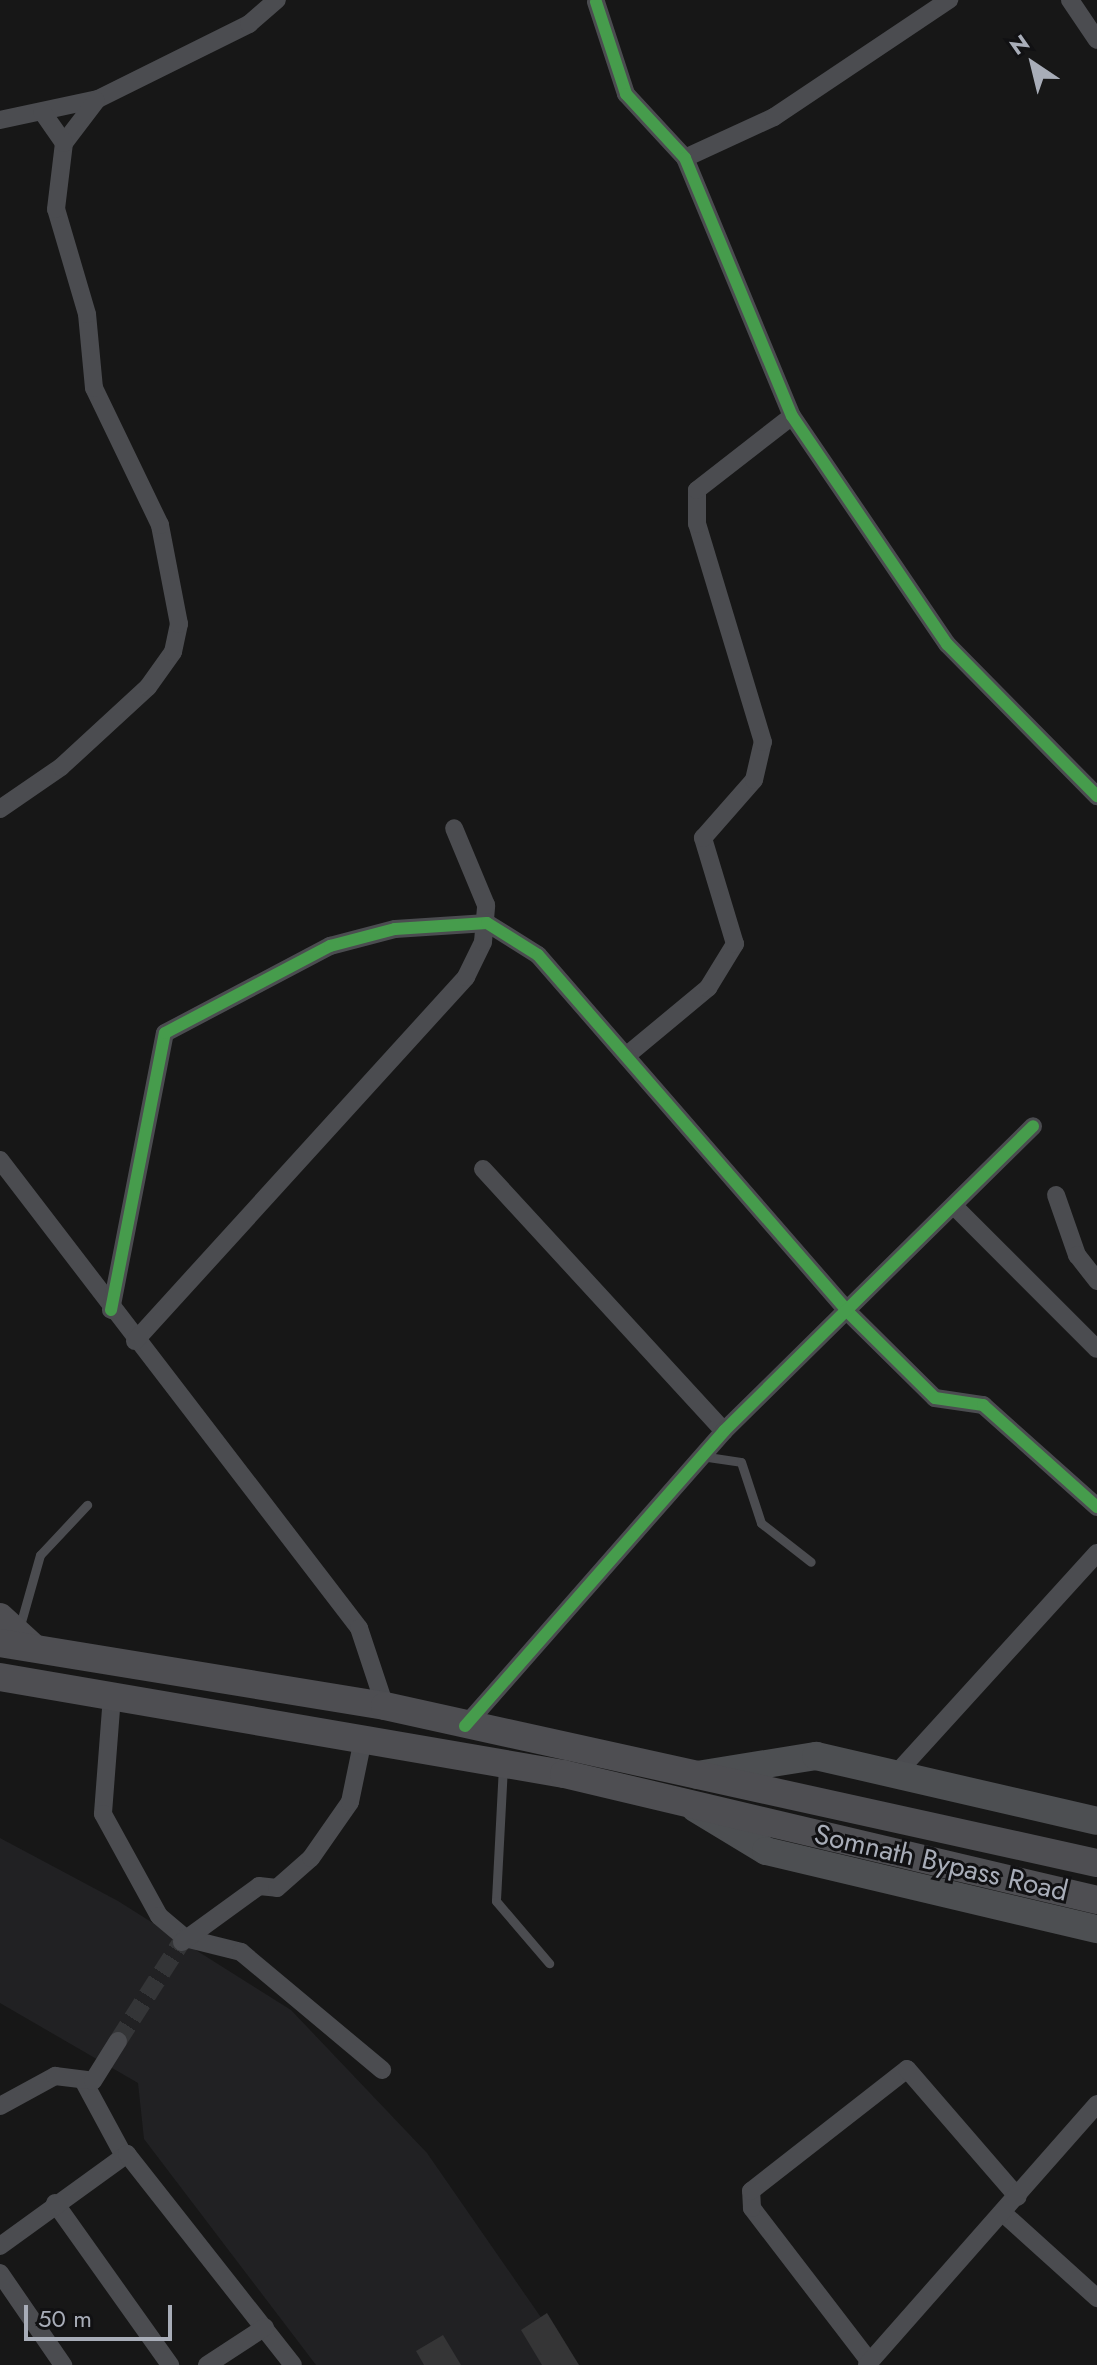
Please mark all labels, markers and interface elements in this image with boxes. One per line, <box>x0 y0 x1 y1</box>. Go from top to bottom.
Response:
north arrow <box>993 24 1073 104</box>
text: N <box>1003 26 1036 62</box>
street label: Somnath Bypass Road <box>811 1817 1071 1909</box>
scale bar <box>28 2289 176 2339</box>
text: 50 m <box>38 2301 92 2336</box>

